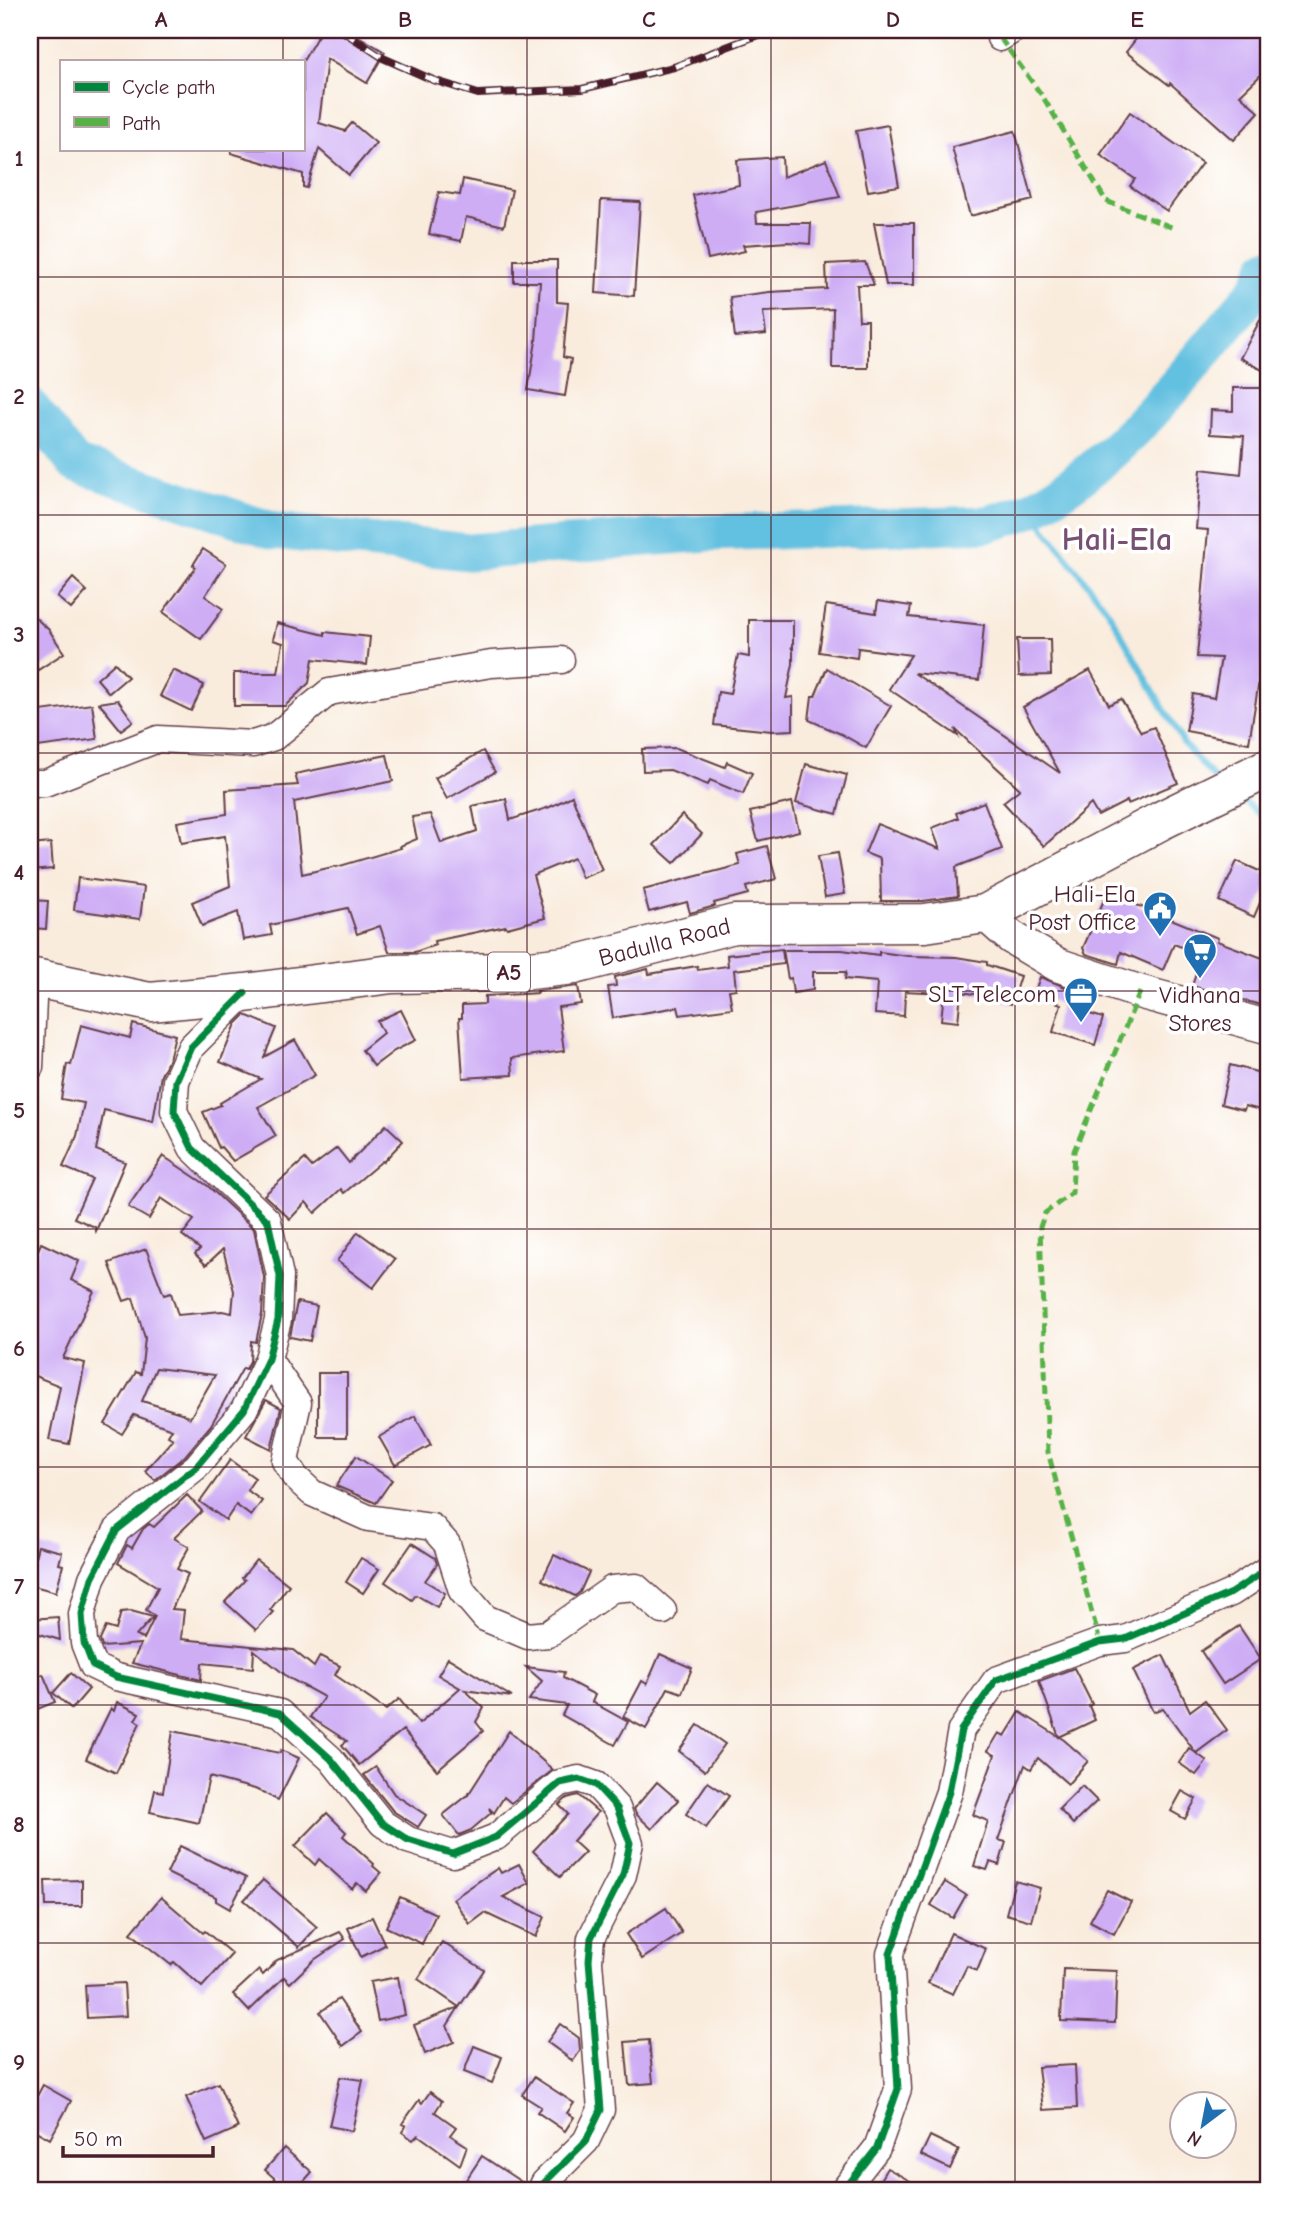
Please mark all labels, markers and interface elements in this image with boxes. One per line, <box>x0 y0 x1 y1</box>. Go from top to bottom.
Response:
text: A <box>155 6 168 33</box>
text: B <box>398 6 412 33</box>
text: C <box>642 6 656 33</box>
text: D <box>886 6 900 33</box>
text: E <box>1130 6 1144 33</box>
legend <box>60 60 304 150</box>
text: Cycle path <box>122 75 215 99</box>
text: Path <box>122 111 161 135</box>
text: 1 <box>14 145 24 172</box>
text: 2 <box>13 383 25 410</box>
district label: Hali-Ela <box>1062 521 1172 558</box>
text: 3 <box>13 621 25 648</box>
text: 4 <box>14 859 25 886</box>
place label: Hali-Ela Post Office <box>1028 880 1136 936</box>
public building icon: Hali-Ela Post Office <box>1141 889 1179 938</box>
street label: Badulla Road <box>596 911 733 972</box>
supermarket icon: Vidhana Stores <box>1181 931 1219 980</box>
road number: A5 <box>488 953 530 992</box>
office icon: SLT Telecom <box>1062 975 1100 1024</box>
place label: SLT Telecom <box>928 980 1056 1008</box>
place label: Vidhana Stores <box>1159 981 1241 1037</box>
text: 5 <box>13 1097 25 1124</box>
text: 6 <box>13 1335 25 1362</box>
text: 7 <box>14 1573 25 1600</box>
text: 8 <box>13 1811 25 1838</box>
text: 9 <box>13 2049 25 2076</box>
north arrow <box>1168 2090 1238 2160</box>
scale bar <box>63 2115 214 2159</box>
text: N <box>1183 2126 1206 2151</box>
text: 50 m <box>74 2127 123 2151</box>

